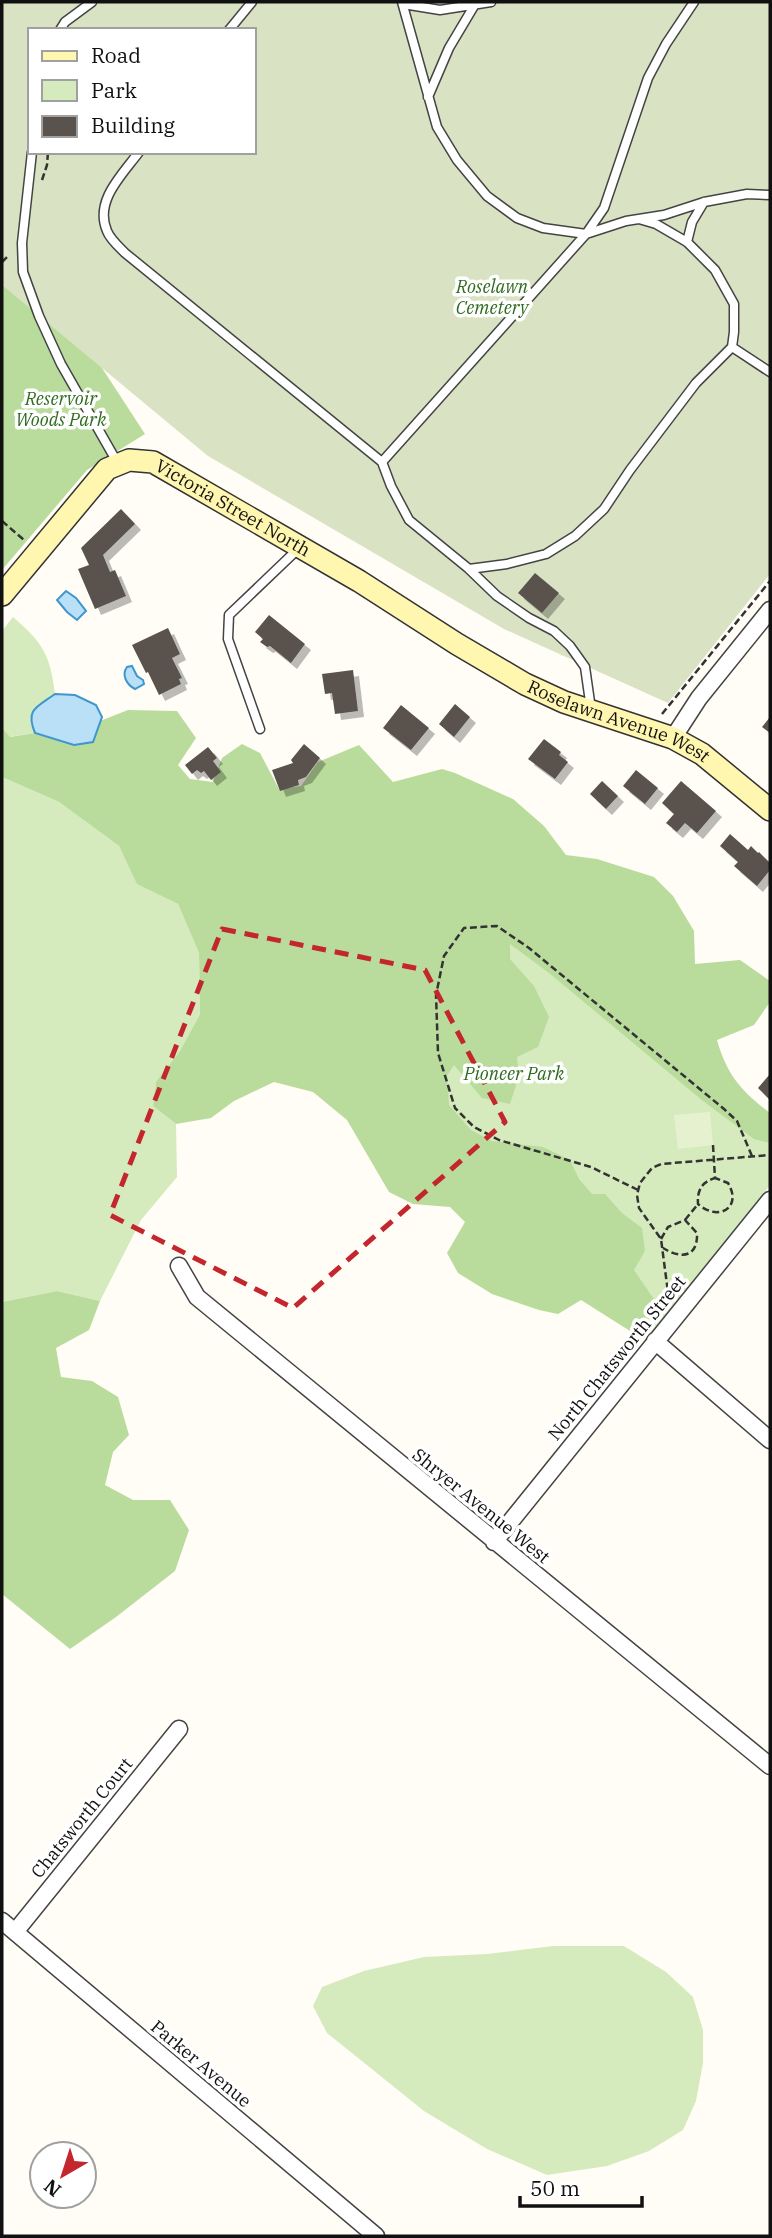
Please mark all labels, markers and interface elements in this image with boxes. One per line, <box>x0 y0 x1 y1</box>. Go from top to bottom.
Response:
legend <box>28 28 256 154</box>
text: Road <box>91 41 141 69</box>
text: Park <box>91 76 138 104</box>
text: Building <box>91 111 176 139</box>
park label: Roselawn Cemetery <box>455 275 530 319</box>
park label: Reservoir Woods Park <box>16 387 107 431</box>
street label: Victoria Street North <box>151 454 315 561</box>
street label: Roselawn Avenue West <box>524 675 715 767</box>
park label: Pioneer Park <box>463 1062 565 1085</box>
street label: North Chatsworth Street <box>543 1270 690 1445</box>
street label: Shryer Avenue West <box>408 1443 555 1568</box>
street label: Chatsworth Court <box>26 1753 137 1883</box>
street label: Parker Avenue <box>146 2015 256 2112</box>
north arrow <box>28 2140 98 2210</box>
scale bar <box>520 2164 642 2208</box>
text: N <box>39 2174 66 2202</box>
text: 50 m <box>530 2174 580 2202</box>

